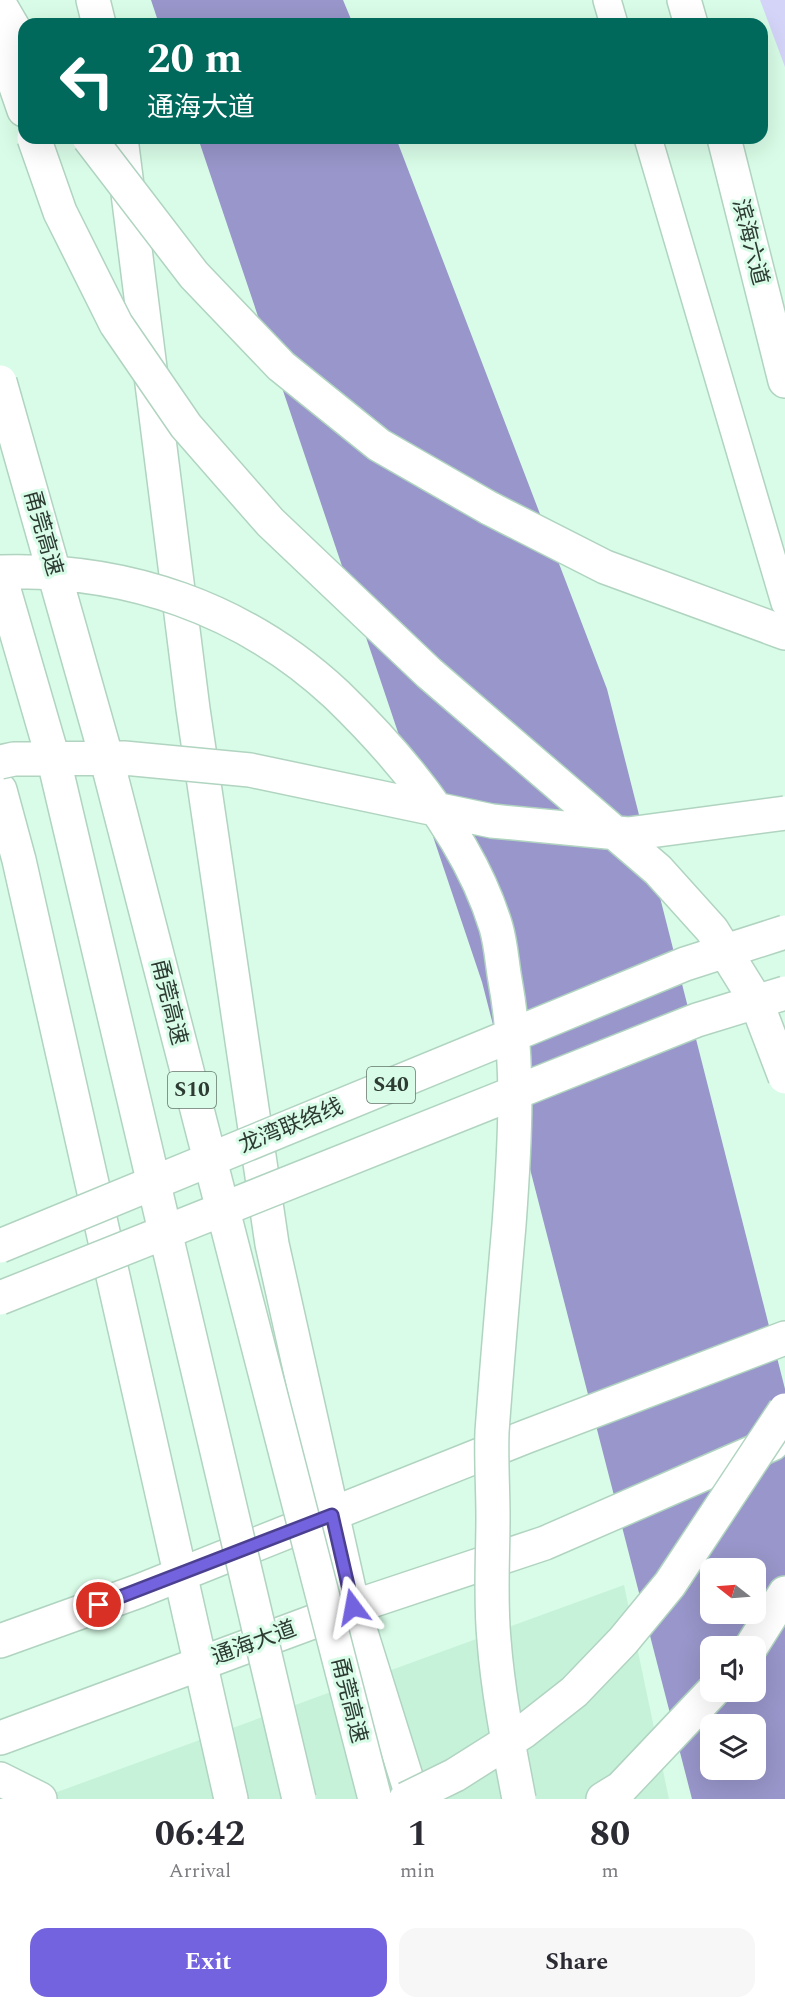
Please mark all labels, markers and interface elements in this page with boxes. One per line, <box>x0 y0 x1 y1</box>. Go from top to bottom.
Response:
text: 20 m <box>147 28 242 91</box>
icon: left <box>48 42 126 120</box>
text: 通海大道 <box>147 87 255 129</box>
street label: 滨海六道 <box>723 195 777 289</box>
street label: 甬莞高速 <box>15 486 71 580</box>
street label: 甬莞高速 <box>142 955 196 1049</box>
road number: S40 <box>367 1067 415 1103</box>
road number: S10 <box>168 1072 216 1108</box>
street label: 龙湾联络线 <box>234 1090 348 1162</box>
north arrow <box>700 1558 766 1624</box>
map controls <box>700 1558 766 1780</box>
position arrow <box>321 1575 385 1639</box>
pin <box>73 1579 124 1630</box>
icon: arrive <box>82 1588 115 1621</box>
street label: 通海大道 <box>207 1612 301 1674</box>
button: sound <box>700 1636 766 1702</box>
street label: 甬莞高速 <box>322 1653 376 1747</box>
button: layers <box>700 1714 766 1780</box>
text: 06:42 <box>155 1807 245 1862</box>
text: 1 <box>407 1807 428 1862</box>
text: 80 <box>590 1807 630 1862</box>
text: Arrival <box>169 1856 231 1886</box>
text: min <box>400 1856 435 1886</box>
text: m <box>601 1856 619 1886</box>
button: Exit <box>30 1928 387 1997</box>
button: Share <box>399 1928 755 1997</box>

